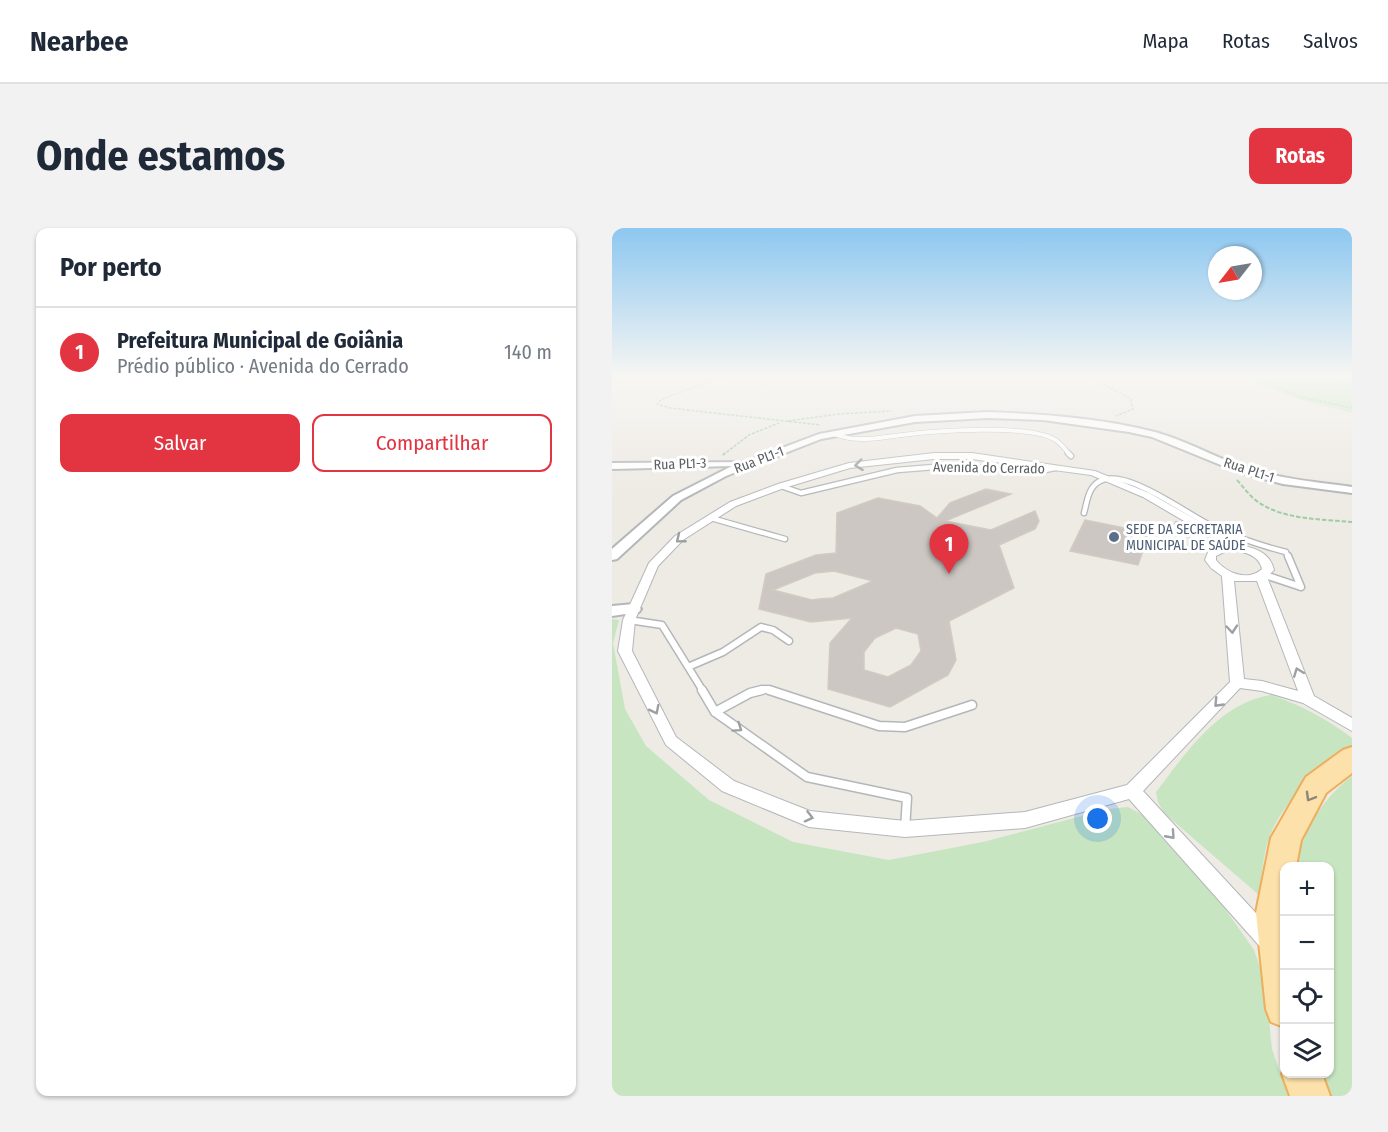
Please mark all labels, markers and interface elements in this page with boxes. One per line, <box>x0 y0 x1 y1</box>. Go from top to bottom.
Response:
text: Nearbee <box>30 25 129 58</box>
text: Mapa <box>1142 28 1189 54</box>
text: Rotas <box>1222 28 1270 54</box>
text: Salvos <box>1303 28 1358 54</box>
button: Rotas <box>1249 128 1352 184</box>
text: Onde estamos <box>36 131 285 181</box>
north arrow <box>1208 246 1262 300</box>
text: Por perto <box>60 252 162 283</box>
text: Prefeitura Municipal de Goiânia <box>117 327 403 354</box>
text: 1 <box>75 340 84 364</box>
text: 140 m <box>504 340 552 364</box>
text: Prédio público · Avenida do Cerrado <box>117 354 409 378</box>
button: Salvar <box>60 414 300 472</box>
button: Compartilhar <box>312 414 552 472</box>
street label: Rua PL1-1 <box>732 443 786 477</box>
street label: Rua PL1-1 <box>1222 454 1276 486</box>
street label: Rua PL1-3 <box>653 455 707 473</box>
one-way arrow <box>854 459 863 471</box>
street label: Avenida do Cerrado <box>933 459 1045 477</box>
place label: SEDE DA SECRETARIA MUNICIPAL DE SAÚDE <box>1126 521 1246 554</box>
pin: 1 <box>930 524 968 574</box>
marker: SEDE DA SECRETARIA MUNICIPAL DE SAÚDE <box>1107 530 1121 544</box>
one-way arrow <box>676 531 687 542</box>
one-way arrow <box>1225 624 1238 633</box>
one-way arrow <box>1293 667 1305 678</box>
one-way arrow <box>1214 695 1225 706</box>
one-way arrow <box>648 703 659 714</box>
one-way arrow <box>732 721 743 732</box>
one-way arrow <box>1305 791 1317 801</box>
your location <box>1083 804 1112 833</box>
one-way arrow <box>803 810 814 822</box>
one-way arrow <box>1164 828 1175 838</box>
map controls <box>1280 862 1334 1078</box>
button: + <box>1280 862 1334 916</box>
button: − <box>1280 916 1334 970</box>
button: locate <box>1280 970 1334 1024</box>
button: layers <box>1280 1024 1334 1078</box>

